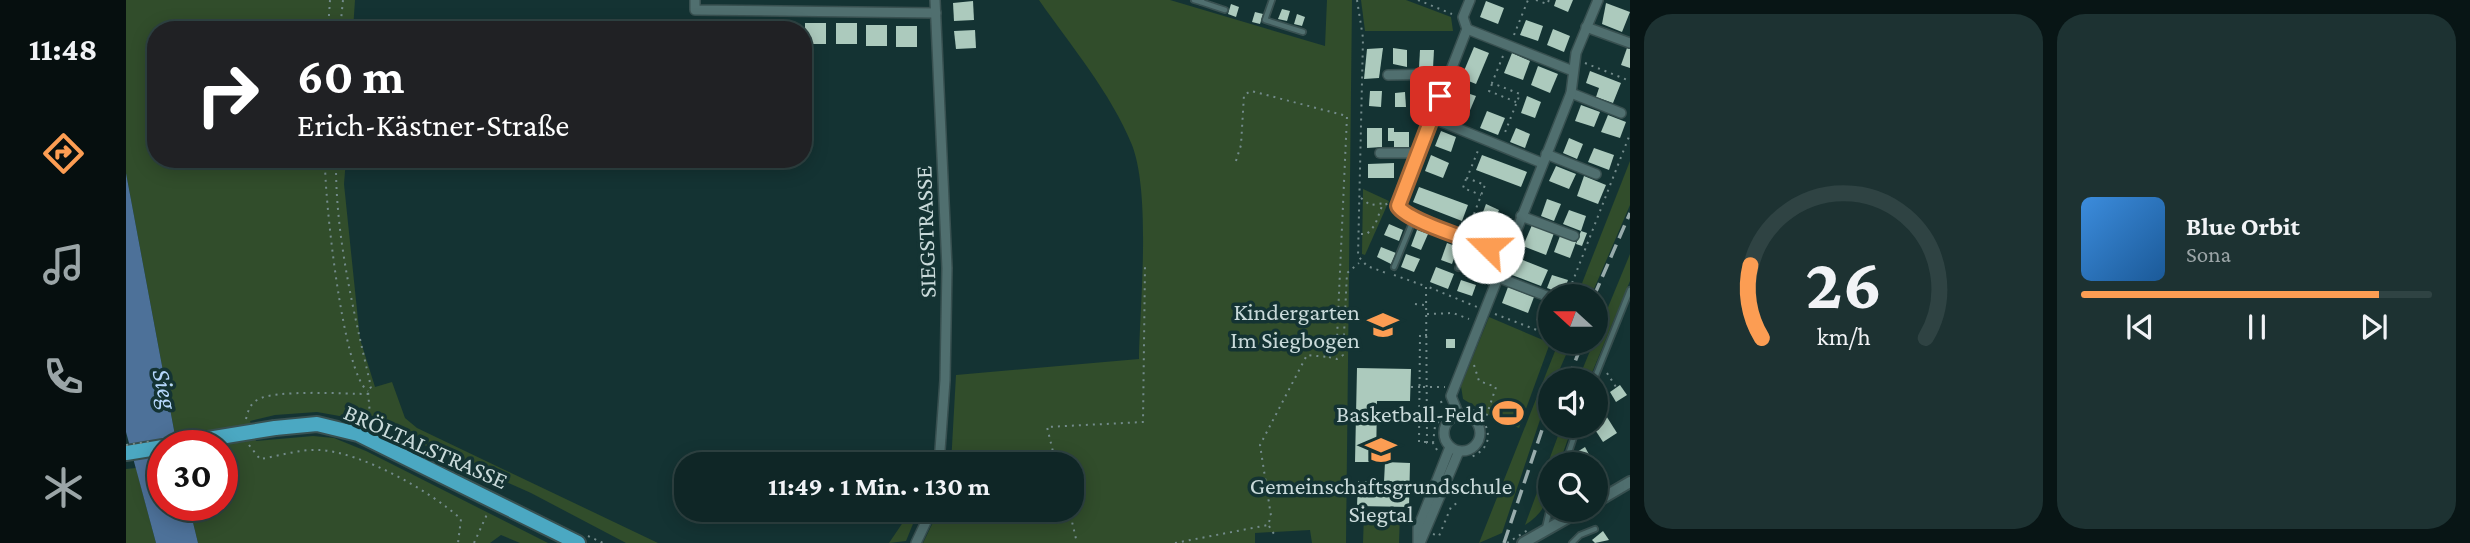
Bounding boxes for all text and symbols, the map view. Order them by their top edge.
text: 11:48 [29,31,97,67]
icon: right [182,49,273,140]
text: 60 m [297,49,404,104]
pin [1410,66,1470,126]
icon: arrive [1421,77,1459,115]
text: Erich-Kästner-Straße [297,107,569,143]
icon: directions [39,129,88,178]
street label: SIEGSTRASSE [909,165,941,299]
position arrow [1451,210,1525,284]
text: Blue Orbit [2186,212,2300,241]
icon: music [39,240,88,289]
text: Sona [2186,241,2231,267]
text: 26 [1805,243,1882,324]
north arrow [1538,284,1608,354]
map controls [1538,284,1608,522]
place label: Kindergarten Im Siegbogen [1230,298,1360,353]
school or university icon: Kindergarten Im Siegbogen [1366,308,1400,342]
icon: previous [2121,308,2159,346]
icon: pause [2238,308,2276,346]
icon: next [2355,308,2393,346]
text: km/h [1817,322,1870,349]
icon: phone [39,352,88,401]
water label: Sieg [146,366,184,413]
button: sound [1538,368,1608,438]
sports icon: Basketball-Feld [1491,396,1525,430]
street label: BRÖLTALSTRASSE [340,398,512,494]
place label: Basketball-Feld [1336,400,1485,427]
speed limit sign: 30 [147,430,238,521]
school or university icon: Gemeinschaftsgrundschule Siegtal [1364,433,1398,467]
button: search [1538,452,1608,522]
icon: climate [39,463,88,512]
text: 11:49 · 1 Min. · 130 m [768,472,990,501]
place label: Gemeinschaftsgrundschule Siegtal [1250,472,1512,527]

